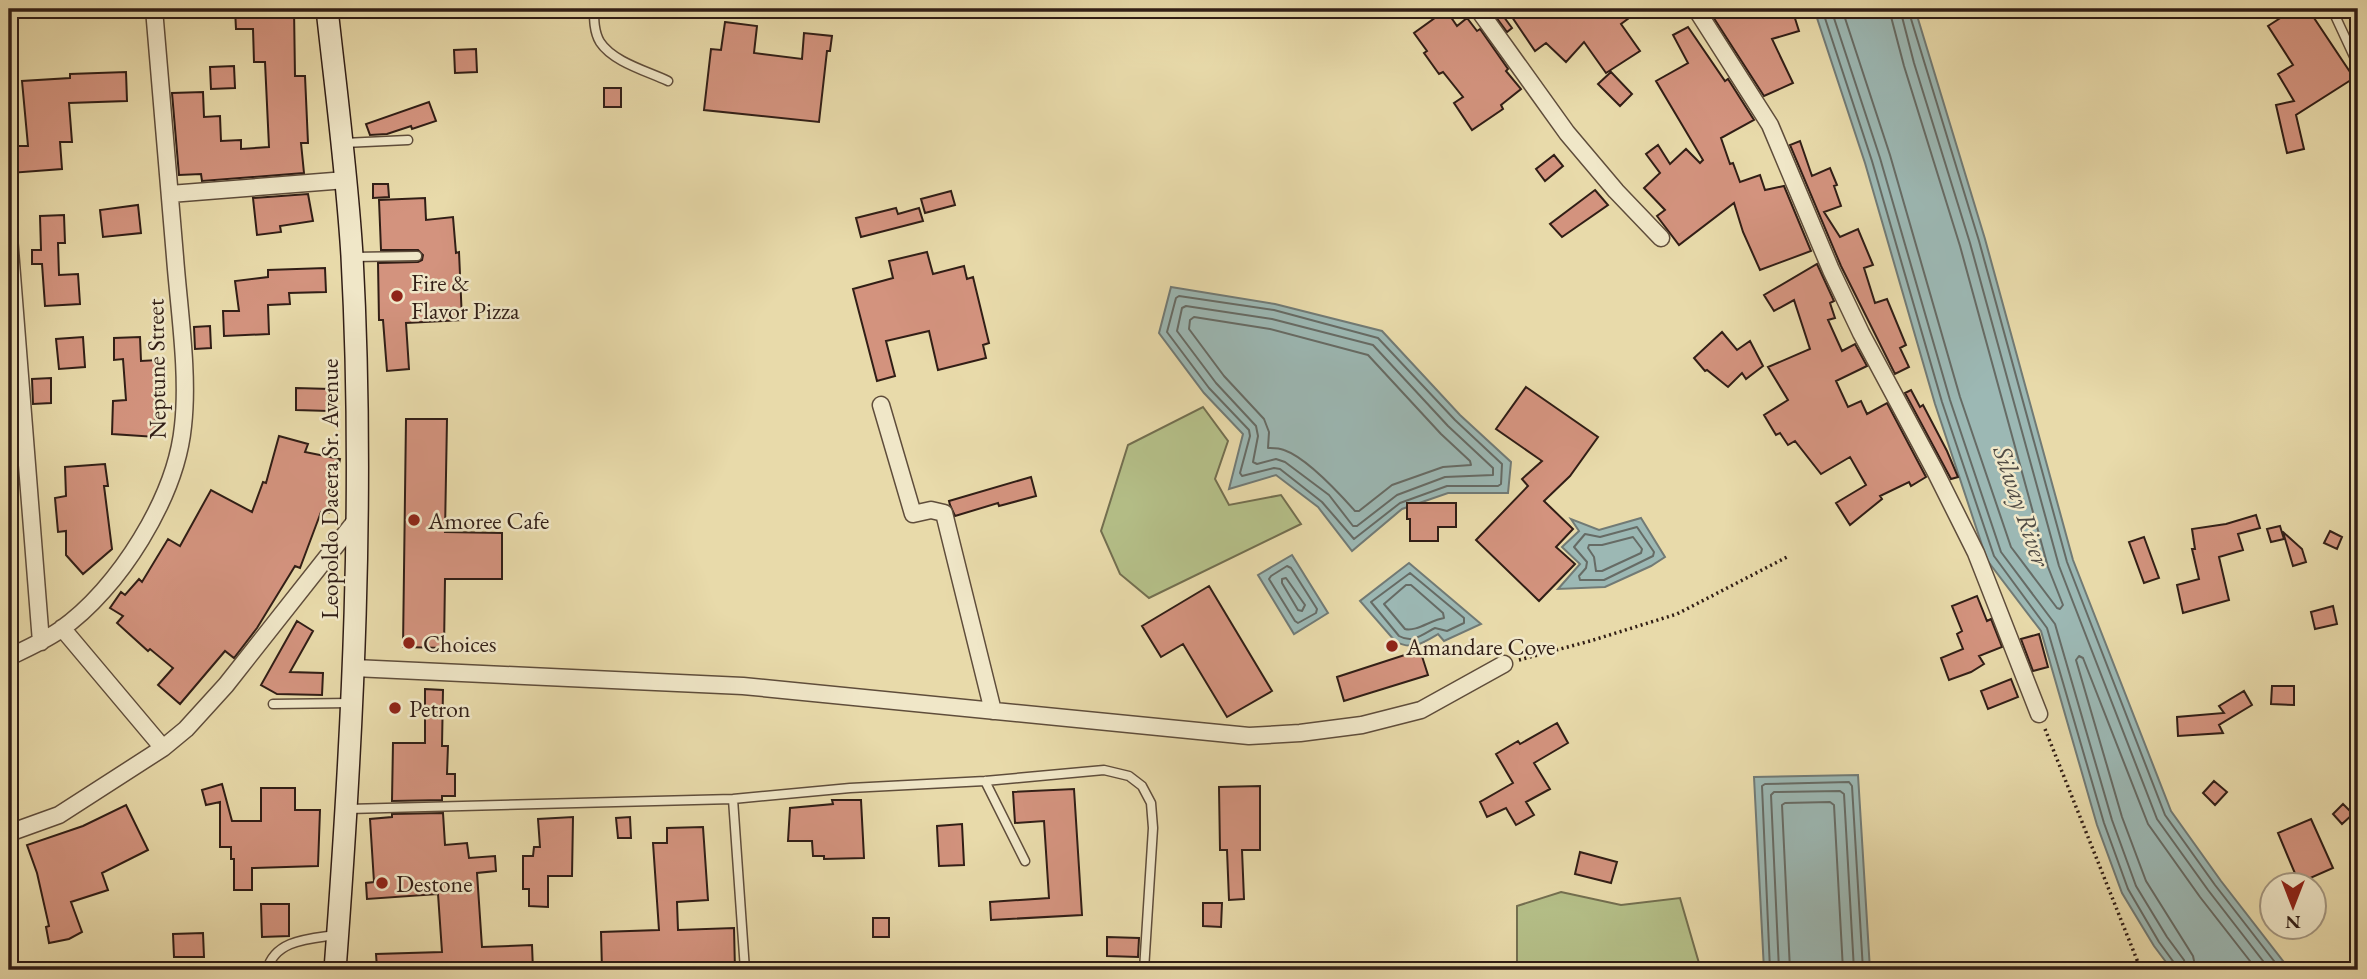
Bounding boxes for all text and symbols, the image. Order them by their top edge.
place label: Fire & Flavor Pizza [411,267,520,326]
marker: Fire & Flavor Pizza [389,288,405,304]
street label: Neptune Street [139,298,173,440]
street label: Leopoldo Dacera Sr. Avenue [314,359,345,619]
water label: Silway River [1985,440,2059,572]
place label: Amoree Cafe [427,505,549,536]
marker: Amoree Cafe [406,512,422,528]
place label: Choices [423,628,497,659]
place label: Amandare Cove [1405,631,1555,662]
marker: Choices [401,635,417,651]
marker: Amandare Cove [1384,638,1400,654]
place label: Petron [409,693,471,724]
marker: Petron [387,700,403,716]
place label: Destone [396,868,473,899]
north arrow [2258,870,2328,940]
marker: Destone [374,875,390,891]
text: N [2285,910,2301,935]

